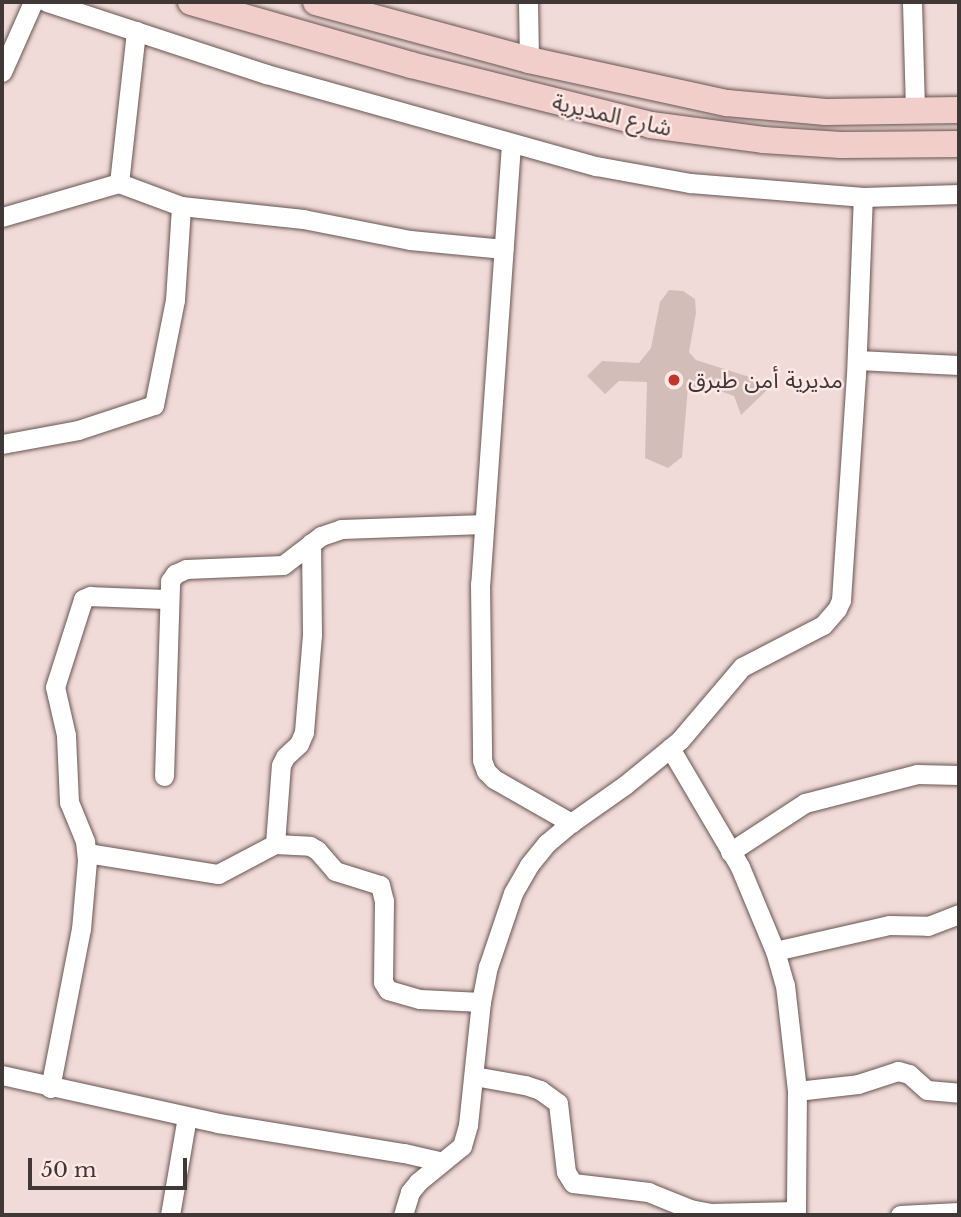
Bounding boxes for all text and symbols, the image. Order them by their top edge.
street label: شارع المديرية [550,88,674,142]
place label: مديرية أمن طبرق [688,366,843,394]
marker: مديرية أمن طبرق [666,372,682,388]
scale bar [32,1144,191,1188]
text: 50 m [41,1157,96,1183]

